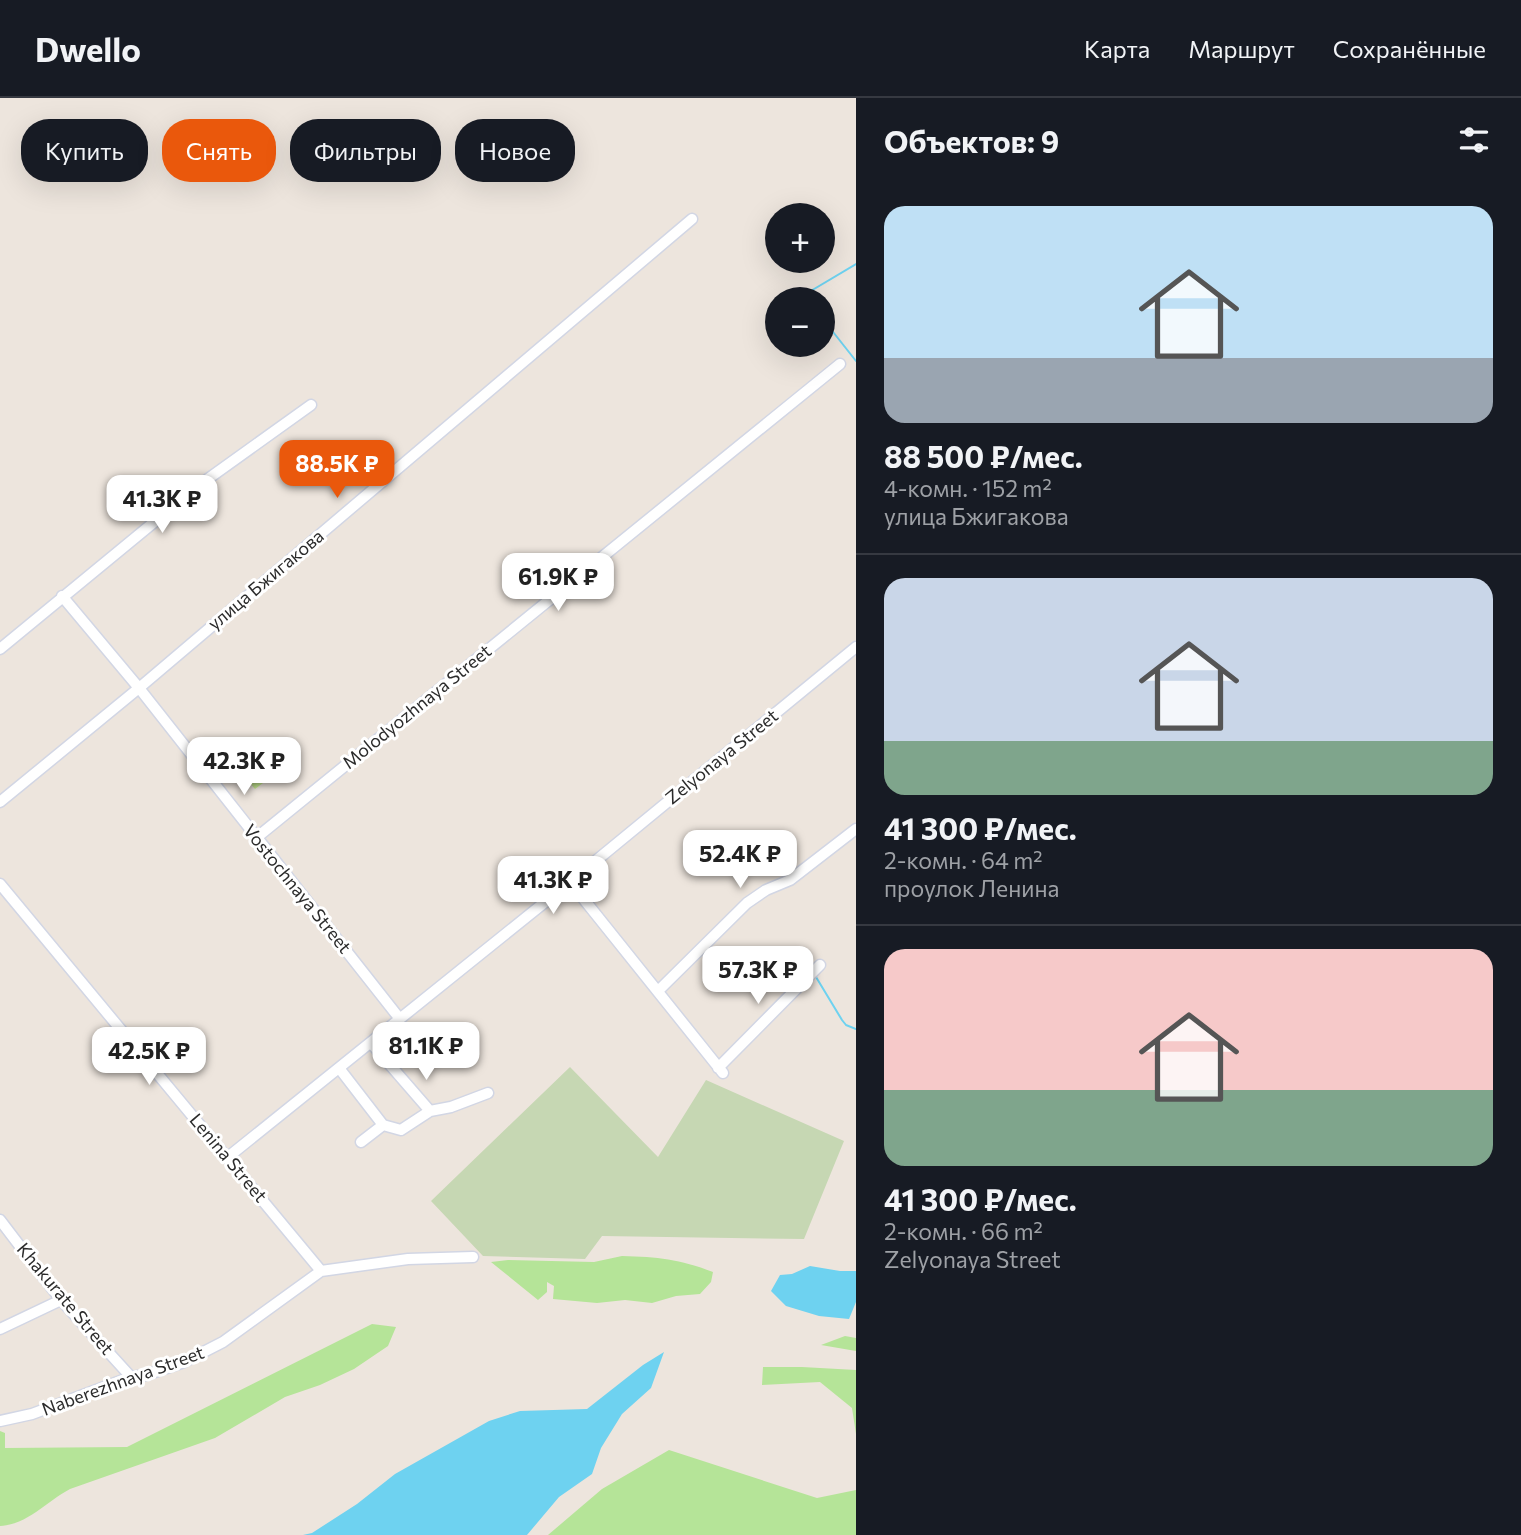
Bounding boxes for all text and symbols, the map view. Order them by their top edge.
text: Dwello [35,28,141,69]
text: Карта [1084,34,1150,63]
text: Маршрут [1188,34,1295,63]
text: Сохранённые [1333,34,1486,63]
chip: Купить [21,119,148,182]
chip: Снять [162,119,276,182]
chip: Фильтры [290,119,441,182]
chip: Новое [455,119,575,182]
icon: filters [1455,121,1493,159]
text: Объектов: 9 [884,122,1059,159]
map controls [765,203,835,357]
button: + [765,203,835,273]
icon: home [1126,251,1252,377]
button: − [765,287,835,357]
text: 88 500 ₽/мес. [884,437,1083,474]
pin: 88.5K ₽ [272,440,402,500]
text: 88.5K ₽ [295,449,379,477]
text: 4-комн. · 152 m² [884,474,1052,502]
pin: 41.3K ₽ [97,476,227,535]
text: 41.3K ₽ [123,484,201,512]
text: улица Бжигакова [884,502,1069,530]
street label: улица Бжигакова [203,524,328,634]
pin: 61.9K ₽ [493,554,623,613]
text: 61.9K ₽ [518,562,598,590]
icon: home [1126,623,1252,749]
street label: Molodyozhnaya Street [338,639,495,773]
street label: Zelyonaya Street [661,704,782,808]
pin: 42.3K ₽ [179,738,309,797]
text: 42.3K ₽ [203,746,285,774]
text: 41 300 ₽/мес. [884,809,1077,846]
street label: Vostochnaya Street [239,819,356,957]
pin: 52.4K ₽ [675,830,805,890]
text: 52.4K ₽ [699,839,781,867]
text: 2-комн. · 64 m² [884,846,1043,874]
pin: 41.3K ₽ [488,856,618,916]
text: 41.3K ₽ [514,865,592,893]
text: проулок Ленина [884,874,1059,902]
pin: 57.3K ₽ [693,946,823,1006]
text: 57.3K ₽ [718,955,798,983]
icon: home [1126,994,1252,1120]
pin: 81.1K ₽ [361,1023,491,1082]
pin: 42.5K ₽ [84,1028,214,1087]
text: 81.1K ₽ [388,1031,464,1059]
text: 42.5K ₽ [108,1036,190,1064]
street label: Lenina Street [185,1109,272,1206]
text: 41 300 ₽/мес. [884,1180,1077,1217]
text: 2-комн. · 66 m² [884,1217,1043,1245]
street label: Khakurate Street [13,1238,119,1359]
text: Zelyonaya Street [884,1245,1061,1273]
street label: Naberezhnaya Street [38,1340,207,1420]

